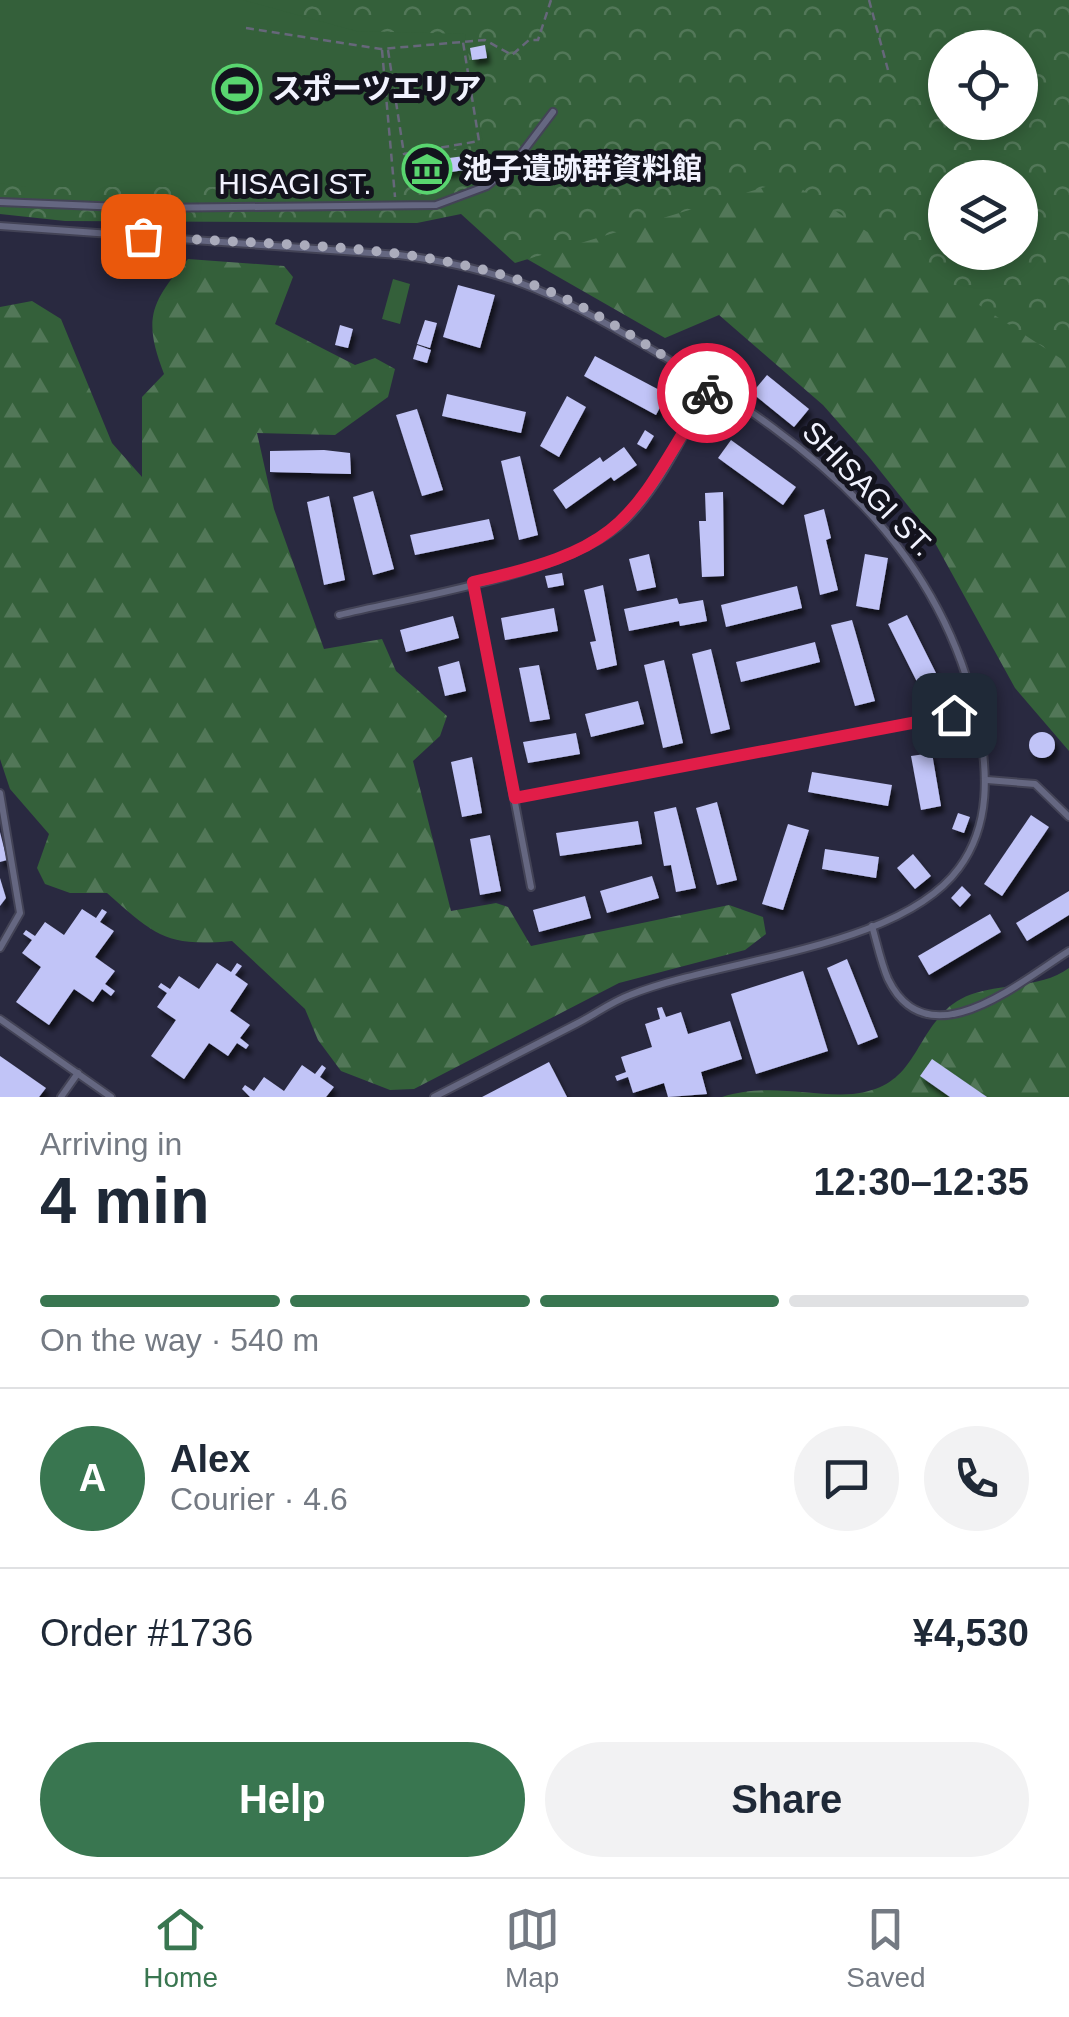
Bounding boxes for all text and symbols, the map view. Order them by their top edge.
map controls [928,30,1038,270]
button: locate [928,30,1038,140]
sports icon: スポーツエリア [211,63,263,115]
place label: スポーツエリア [272,72,481,105]
museum icon: 池子遺跡群資料館 [401,143,453,195]
place label: 池子遺跡群資料館 [462,152,702,185]
button: layers [928,160,1038,270]
street label: HISAGI ST. [218,167,372,200]
pin [101,194,186,279]
icon: bag [116,209,171,264]
courier [657,343,757,443]
icon: bike [680,366,735,421]
street label: SHISAGI ST. [796,415,940,562]
pin [912,673,997,758]
icon: home [927,688,982,743]
text: Arriving in [40,1126,182,1162]
text: 12:30–12:35 [813,1161,1029,1203]
text: 4 min [40,1164,210,1237]
text: On the way · 540 m [40,1322,319,1358]
button: chat [794,1426,899,1531]
button: phone [924,1426,1029,1531]
text: Alex [170,1438,250,1480]
text: A [79,1457,106,1499]
text: Courier · 4.6 [170,1481,348,1517]
text: Order #1736 [40,1612,253,1654]
text: ¥4,530 [913,1612,1029,1654]
button: Help [40,1742,525,1857]
button: Share [545,1742,1029,1857]
tab: Home [143,1902,218,1994]
tab: Map [505,1902,560,1994]
tab: Saved [846,1902,926,1994]

